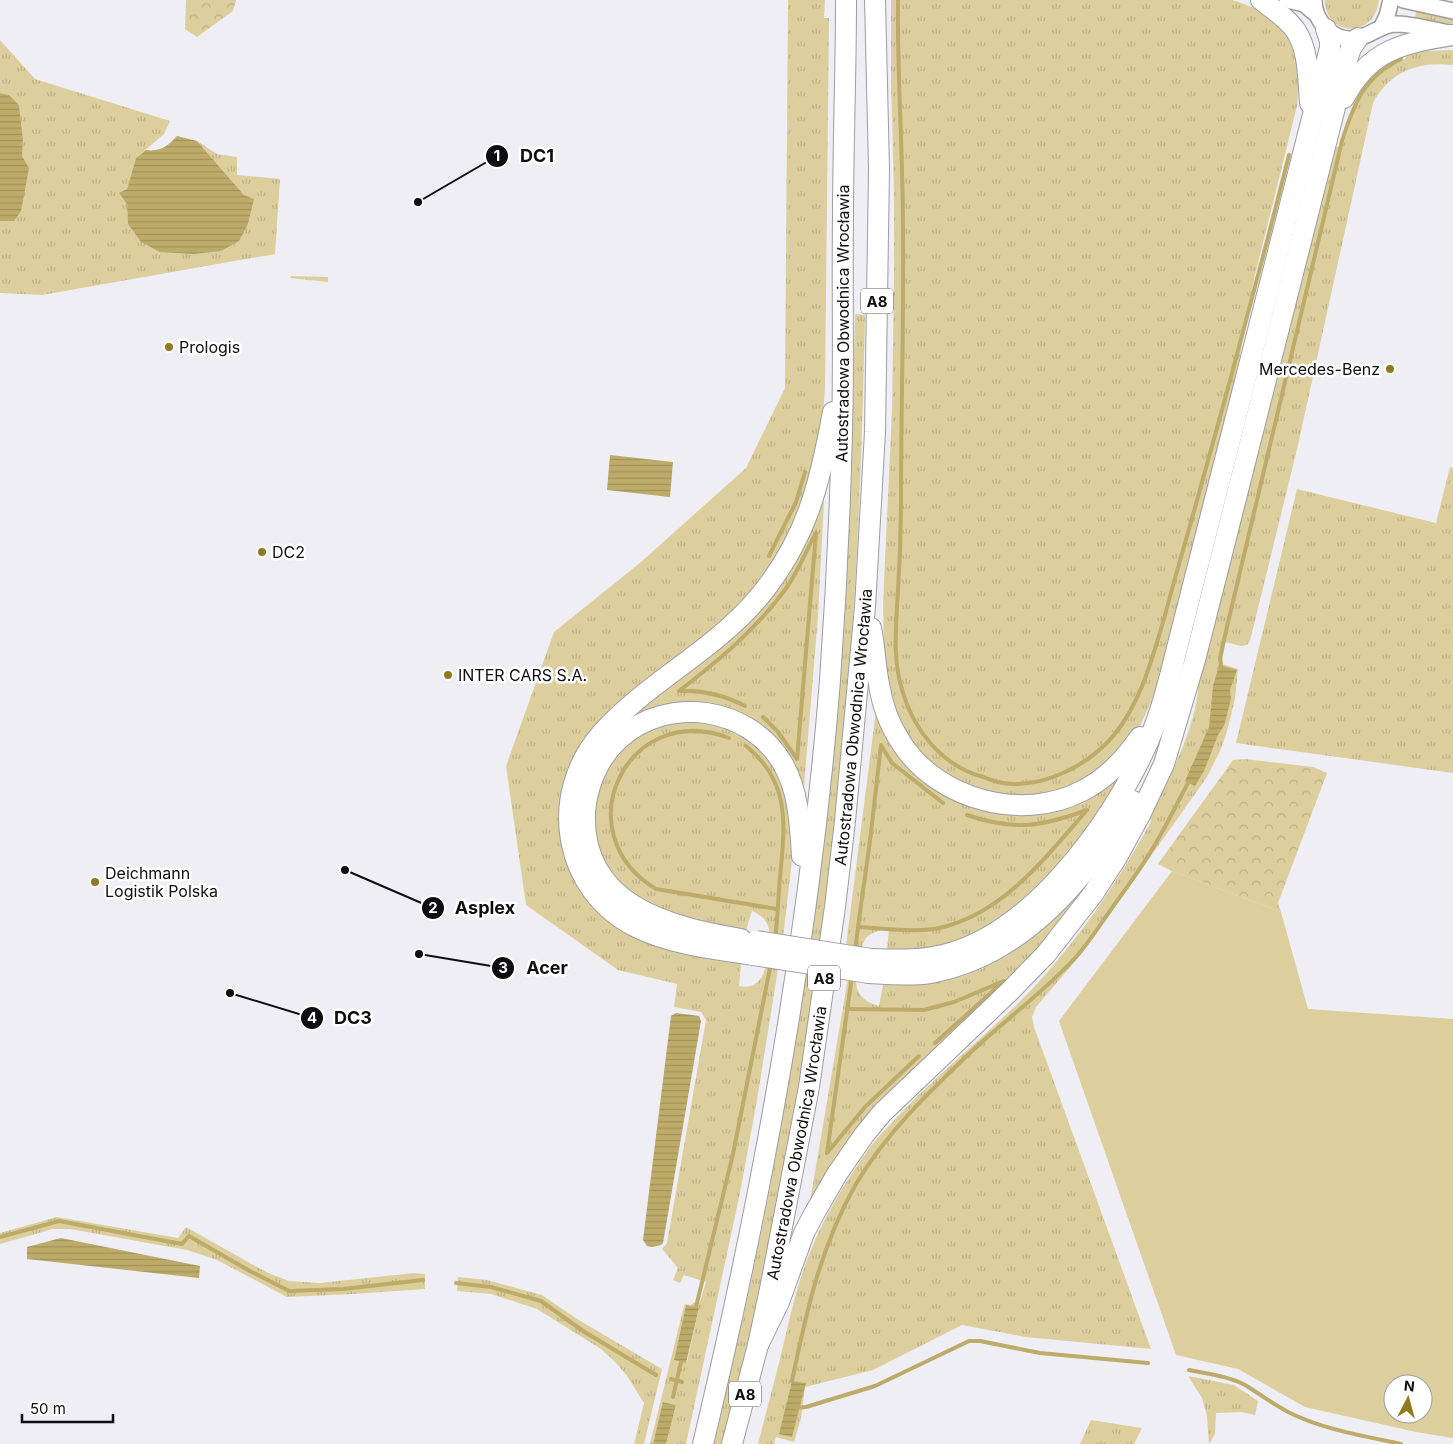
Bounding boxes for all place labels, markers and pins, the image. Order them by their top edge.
callout: DC1 [485,139,564,172]
place label: Prologis [179,337,240,357]
marker: Prologis [163,341,175,353]
place label: Mercedes-Benz [1259,359,1380,379]
marker: Mercedes-Benz [1384,363,1396,375]
place label: DC2 [272,542,305,562]
marker: DC2 [256,546,268,558]
place label: INTER CARS S.A. [458,665,587,685]
marker: INTER CARS S.A. [442,669,454,681]
place label: Deichmann Logistik Polska [105,863,218,901]
marker: Deichmann Logistik Polska [89,876,101,888]
callout: Asplex [420,892,525,925]
callout: Acer [491,952,577,985]
callout: DC3 [299,1001,382,1034]

